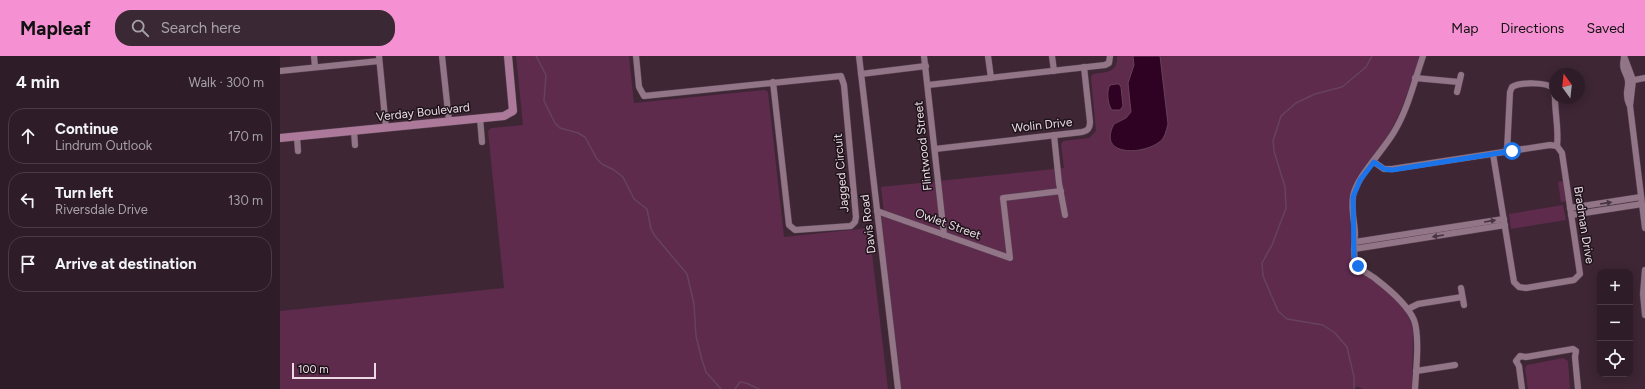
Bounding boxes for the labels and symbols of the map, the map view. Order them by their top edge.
north arrow [1549,68,1585,104]
street label: Verday Boulevard [375,100,471,124]
street label: Flintwood Street [911,100,935,191]
street label: Wolin Drive [1011,115,1073,135]
street label: Jagged Circuit [831,133,851,213]
route start [1503,142,1521,160]
street label: Bradman Drive [1571,185,1597,265]
street label: Davis Road [857,194,879,254]
one-way arrow [1600,199,1612,205]
street label: Owlet Street [913,206,983,243]
one-way arrow [1484,218,1496,224]
one-way arrow [1432,233,1444,239]
route end [1349,257,1367,275]
scale bar [292,361,376,380]

